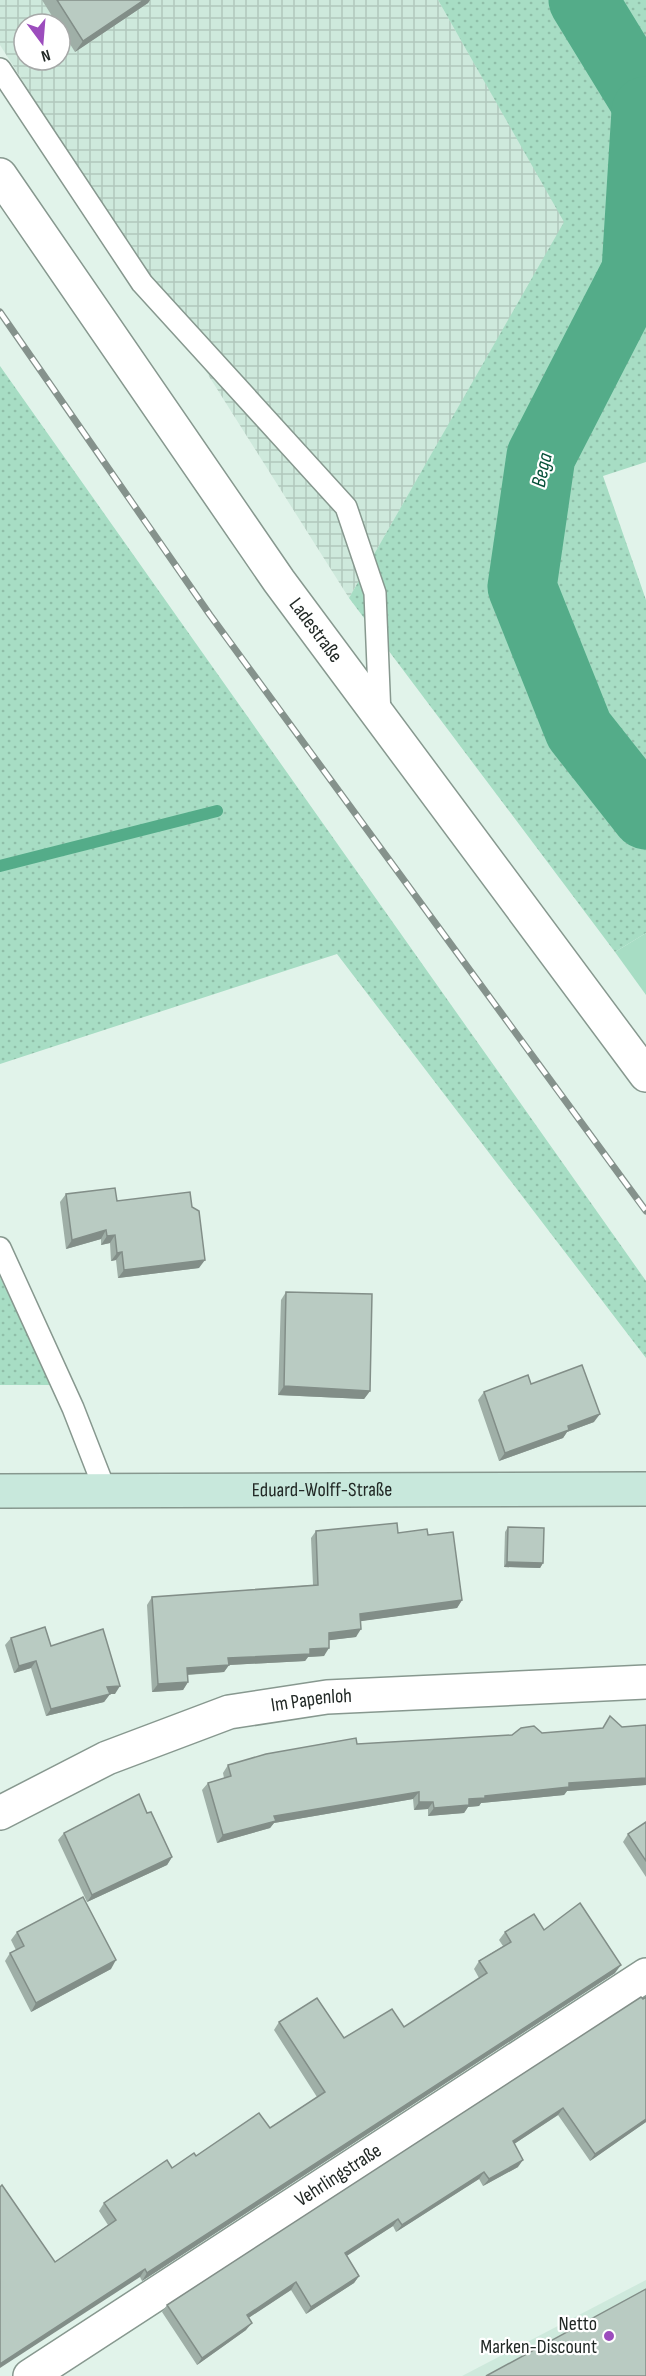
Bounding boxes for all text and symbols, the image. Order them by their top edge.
north arrow [12,12,72,72]
text: N [39,45,52,65]
water label: Bega [526,450,558,490]
street label: Ladestraße [284,593,347,667]
street label: Eduard-Wolff-Straße [252,1478,392,1502]
street label: Im Papenloh [269,1684,352,1717]
street label: Vehrlingstraße [291,2138,386,2212]
place label: Netto Marken-Discount [480,2312,597,2359]
marker: Netto Marken-Discount [602,2329,616,2343]

